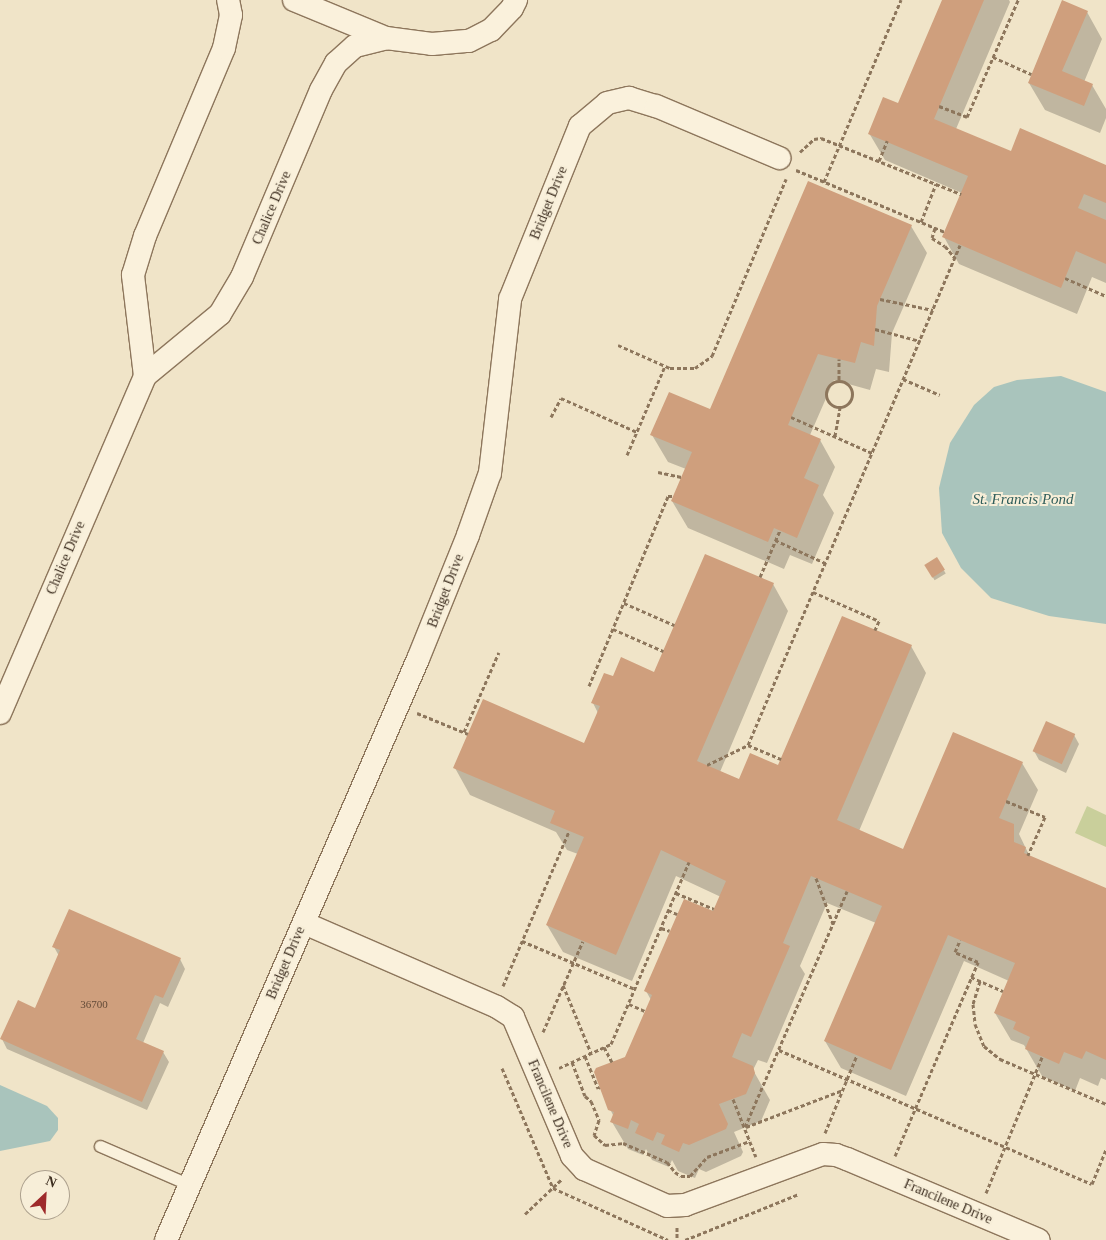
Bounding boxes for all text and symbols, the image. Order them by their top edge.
street label: Bridget Drive [527,164,571,242]
street label: Chalice Drive [249,169,295,247]
water label: St. Francis Pond [972,491,1074,509]
street label: Chalice Drive [43,519,89,597]
street label: Bridget Drive [424,552,468,630]
street label: Bridget Drive [263,924,309,1002]
house number: 36700 [80,997,108,1011]
street label: Francilene Drive [524,1057,576,1151]
north arrow [20,1170,70,1220]
text: N [43,1173,59,1191]
street label: Francilene Drive [901,1176,995,1228]

